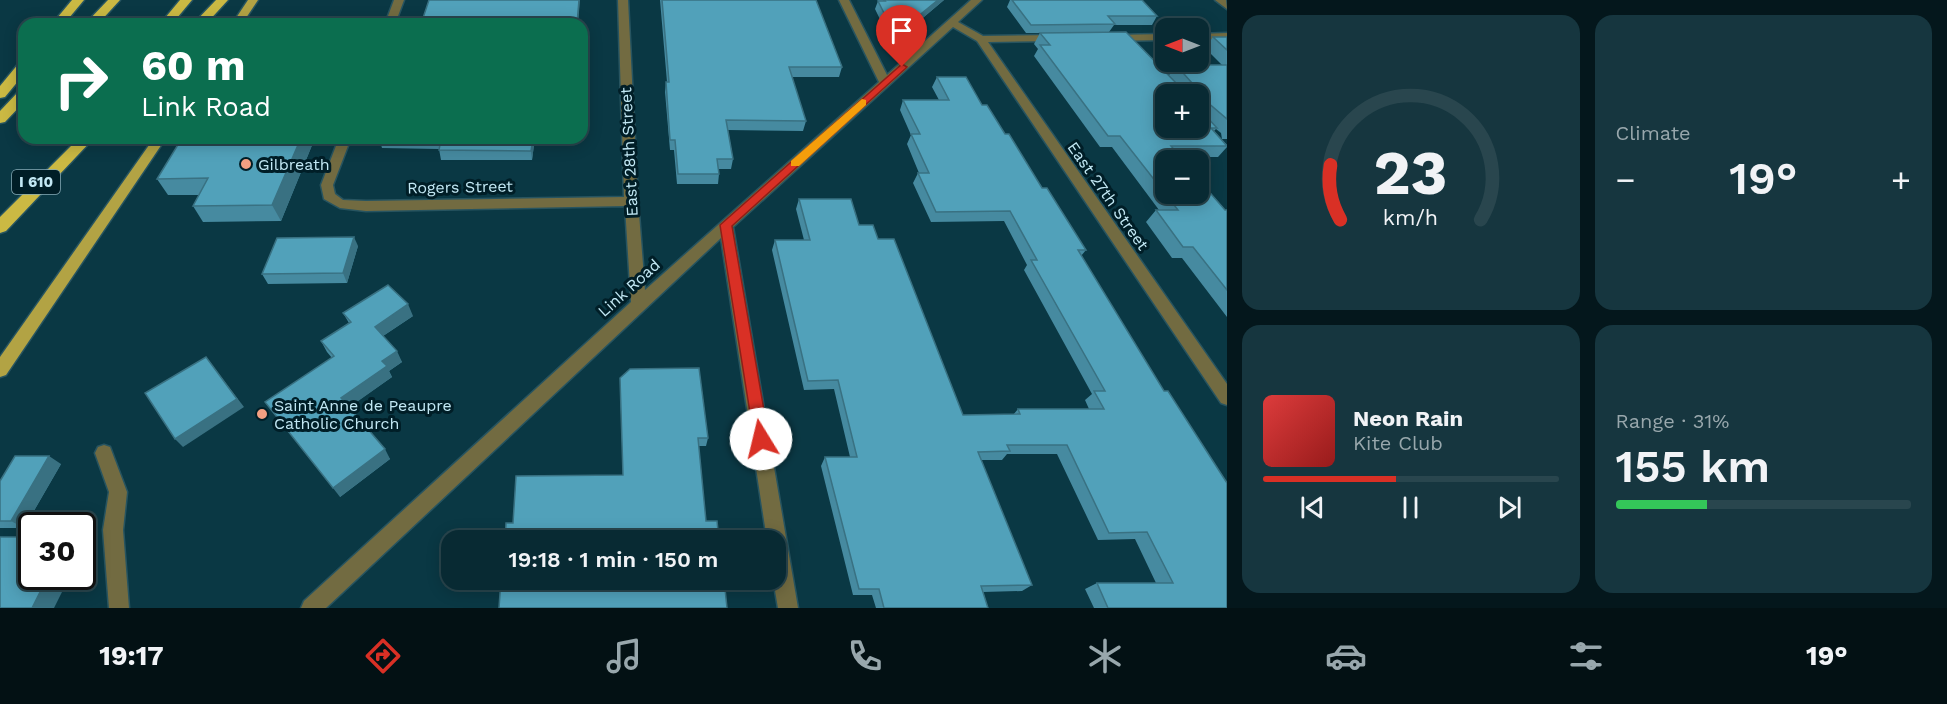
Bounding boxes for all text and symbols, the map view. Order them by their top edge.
pin [876,5,927,67]
icon: arrive [885,14,918,47]
north arrow [1155,18,1209,72]
map controls [1155,18,1209,204]
text: 60 m [141,41,245,90]
icon: right [42,42,120,120]
button: + [1155,84,1209,138]
street label: East 28th Street [616,87,642,217]
text: Link Road [141,91,271,123]
text: Climate [1616,121,1691,145]
text: 23 [1374,136,1448,209]
street label: East 27th Street [1063,138,1153,254]
button: − [1155,150,1209,204]
text: 19° [1729,152,1797,205]
place label: Gilbreath [258,155,330,174]
marker: Gilbreath [239,157,253,171]
text: − [1616,160,1635,199]
text: + [1891,160,1911,199]
road number: I 610 [12,170,60,194]
street label: Rogers Street [407,177,513,197]
text: km/h [1383,205,1438,230]
street label: Link Road [594,255,664,321]
place label: Saint Anne de Peaupre Catholic Church [274,396,452,433]
text: Neon Rain [1353,406,1463,431]
marker: Saint Anne de Peaupre Catholic Church [255,407,269,421]
position arrow [729,407,793,471]
text: Range · 31% [1616,409,1729,433]
text: Kite Club [1353,431,1443,455]
text: 155 km [1616,440,1770,493]
icon: previous [1296,491,1329,524]
icon: pause [1394,491,1427,524]
icon: next [1493,491,1526,524]
speed limit sign: 30 [18,512,96,590]
text: 19:18 · 1 min · 150 m [509,547,718,572]
icon: directions [362,635,404,677]
icon: music [603,635,645,677]
icon: phone [844,635,886,677]
icon: climate [1084,635,1126,677]
icon: car [1325,635,1367,677]
icon: filters [1565,635,1607,677]
text: 19:17 [99,640,164,672]
text: 19° [1806,640,1848,672]

